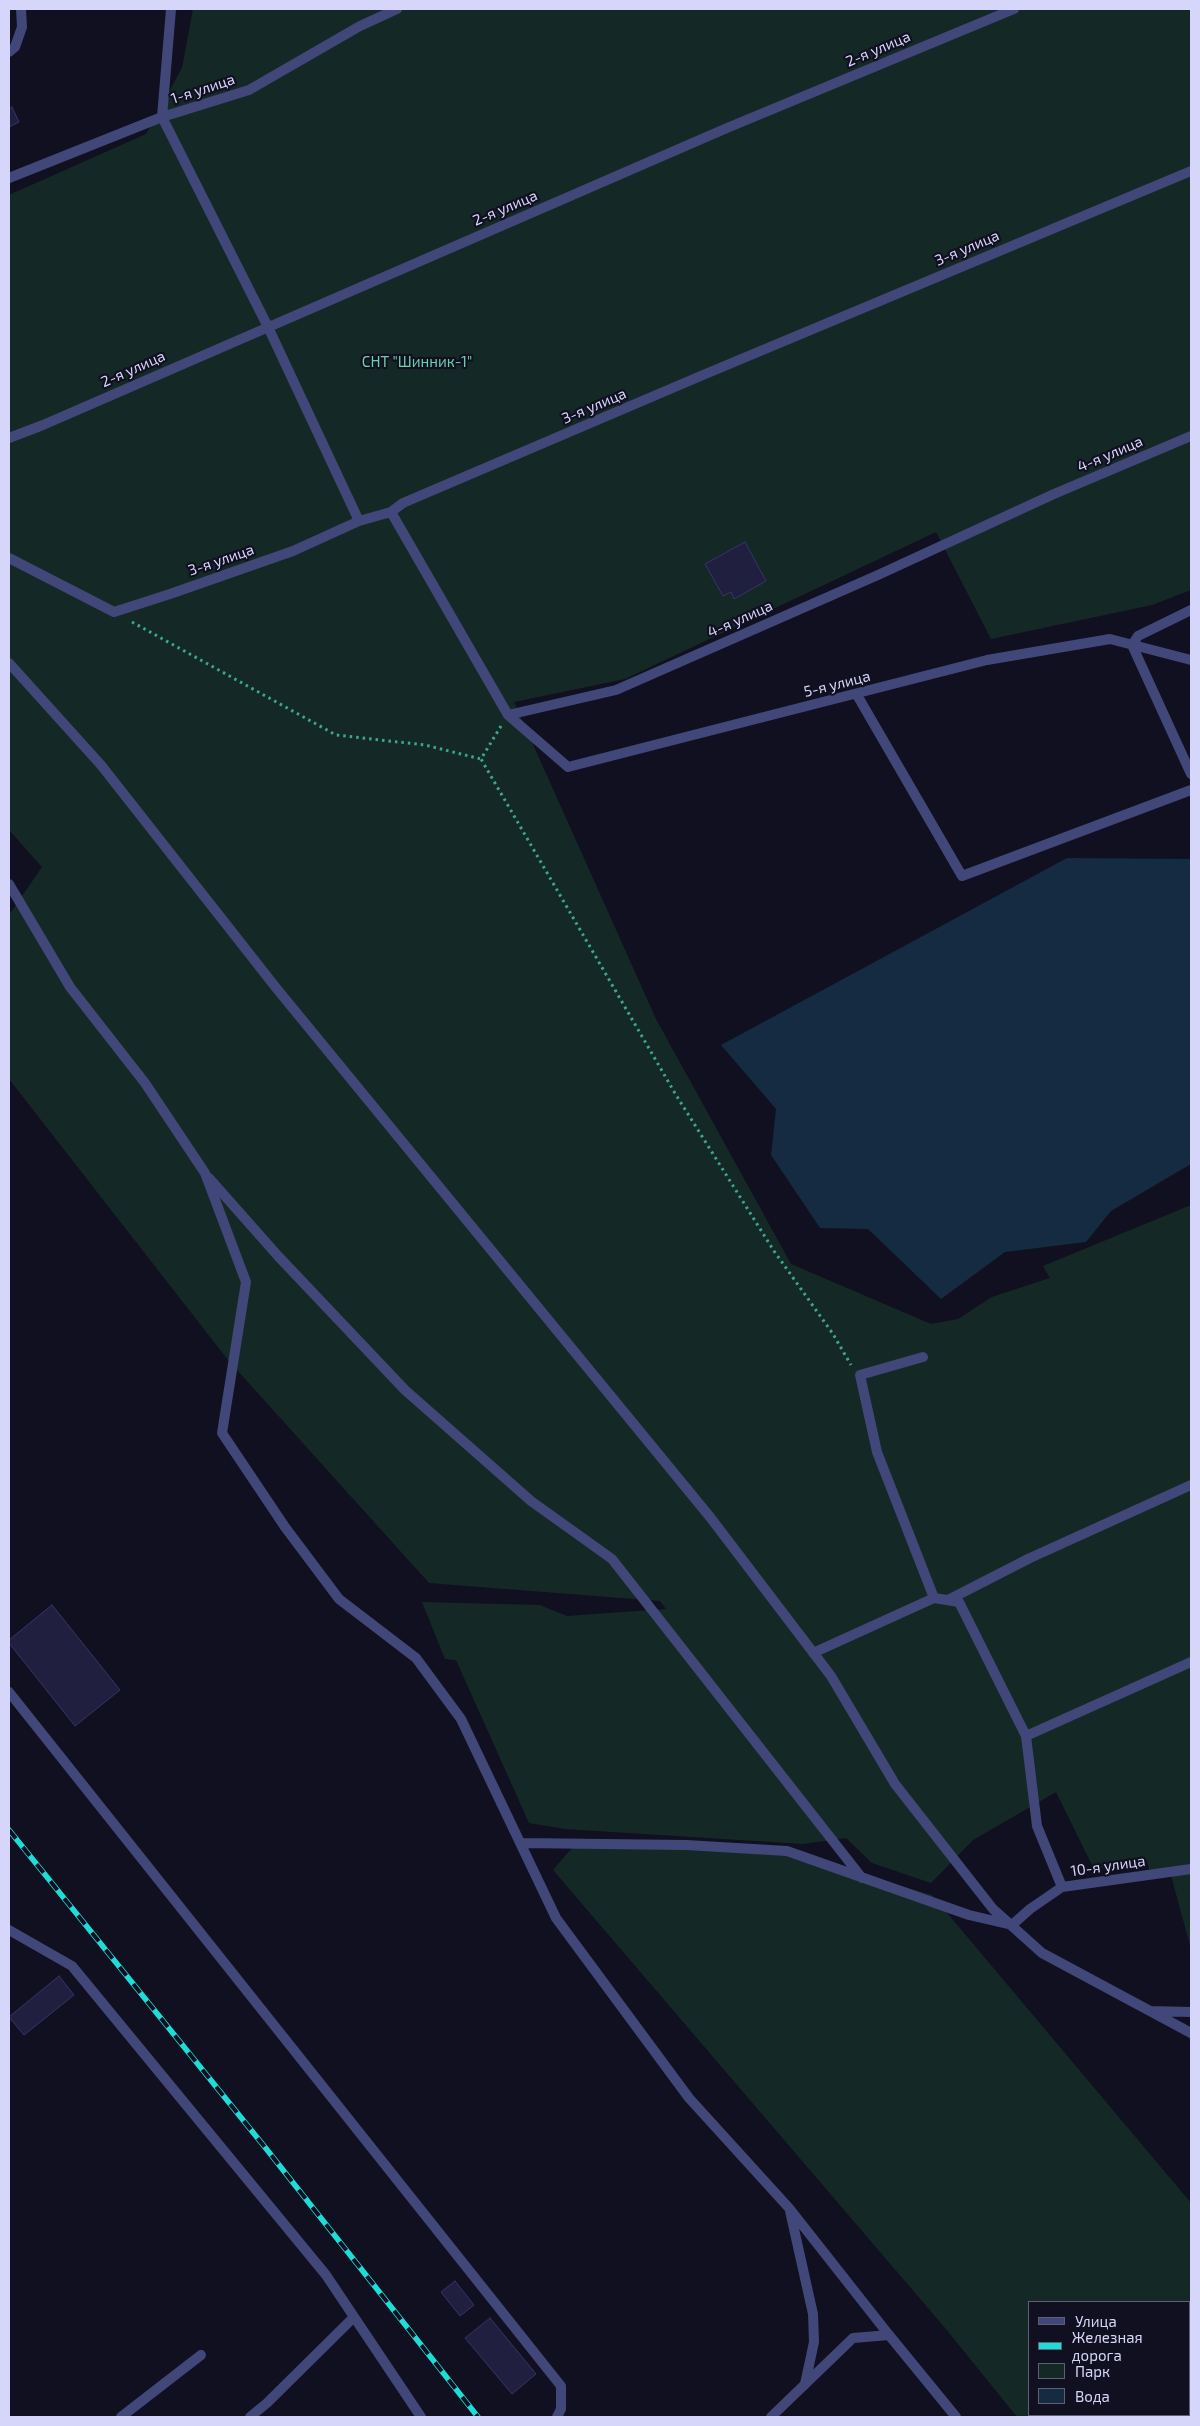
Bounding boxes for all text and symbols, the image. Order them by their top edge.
street label: 2-я улица [843,27,913,71]
street label: 1-я улица [169,70,237,108]
street label: 2-я улица [470,186,540,230]
street label: 3-я улица [932,226,1002,270]
street label: 2-я улица [98,347,168,391]
park label: СНТ "Шинник-1" [362,353,472,371]
street label: 3-я улица [559,384,629,428]
street label: 4-я улица [1075,432,1145,476]
street label: 3-я улица [186,540,256,580]
street label: 4-я улица [705,597,775,641]
street label: 5-я улица [802,667,872,701]
street label: 10-я улица [1070,1852,1146,1880]
legend [1028,2301,1190,2416]
text: Улица [1075,2312,1117,2330]
text: Железная дорога [1072,2328,1143,2364]
text: Парк [1075,2362,1110,2380]
text: Вода [1075,2387,1110,2405]

